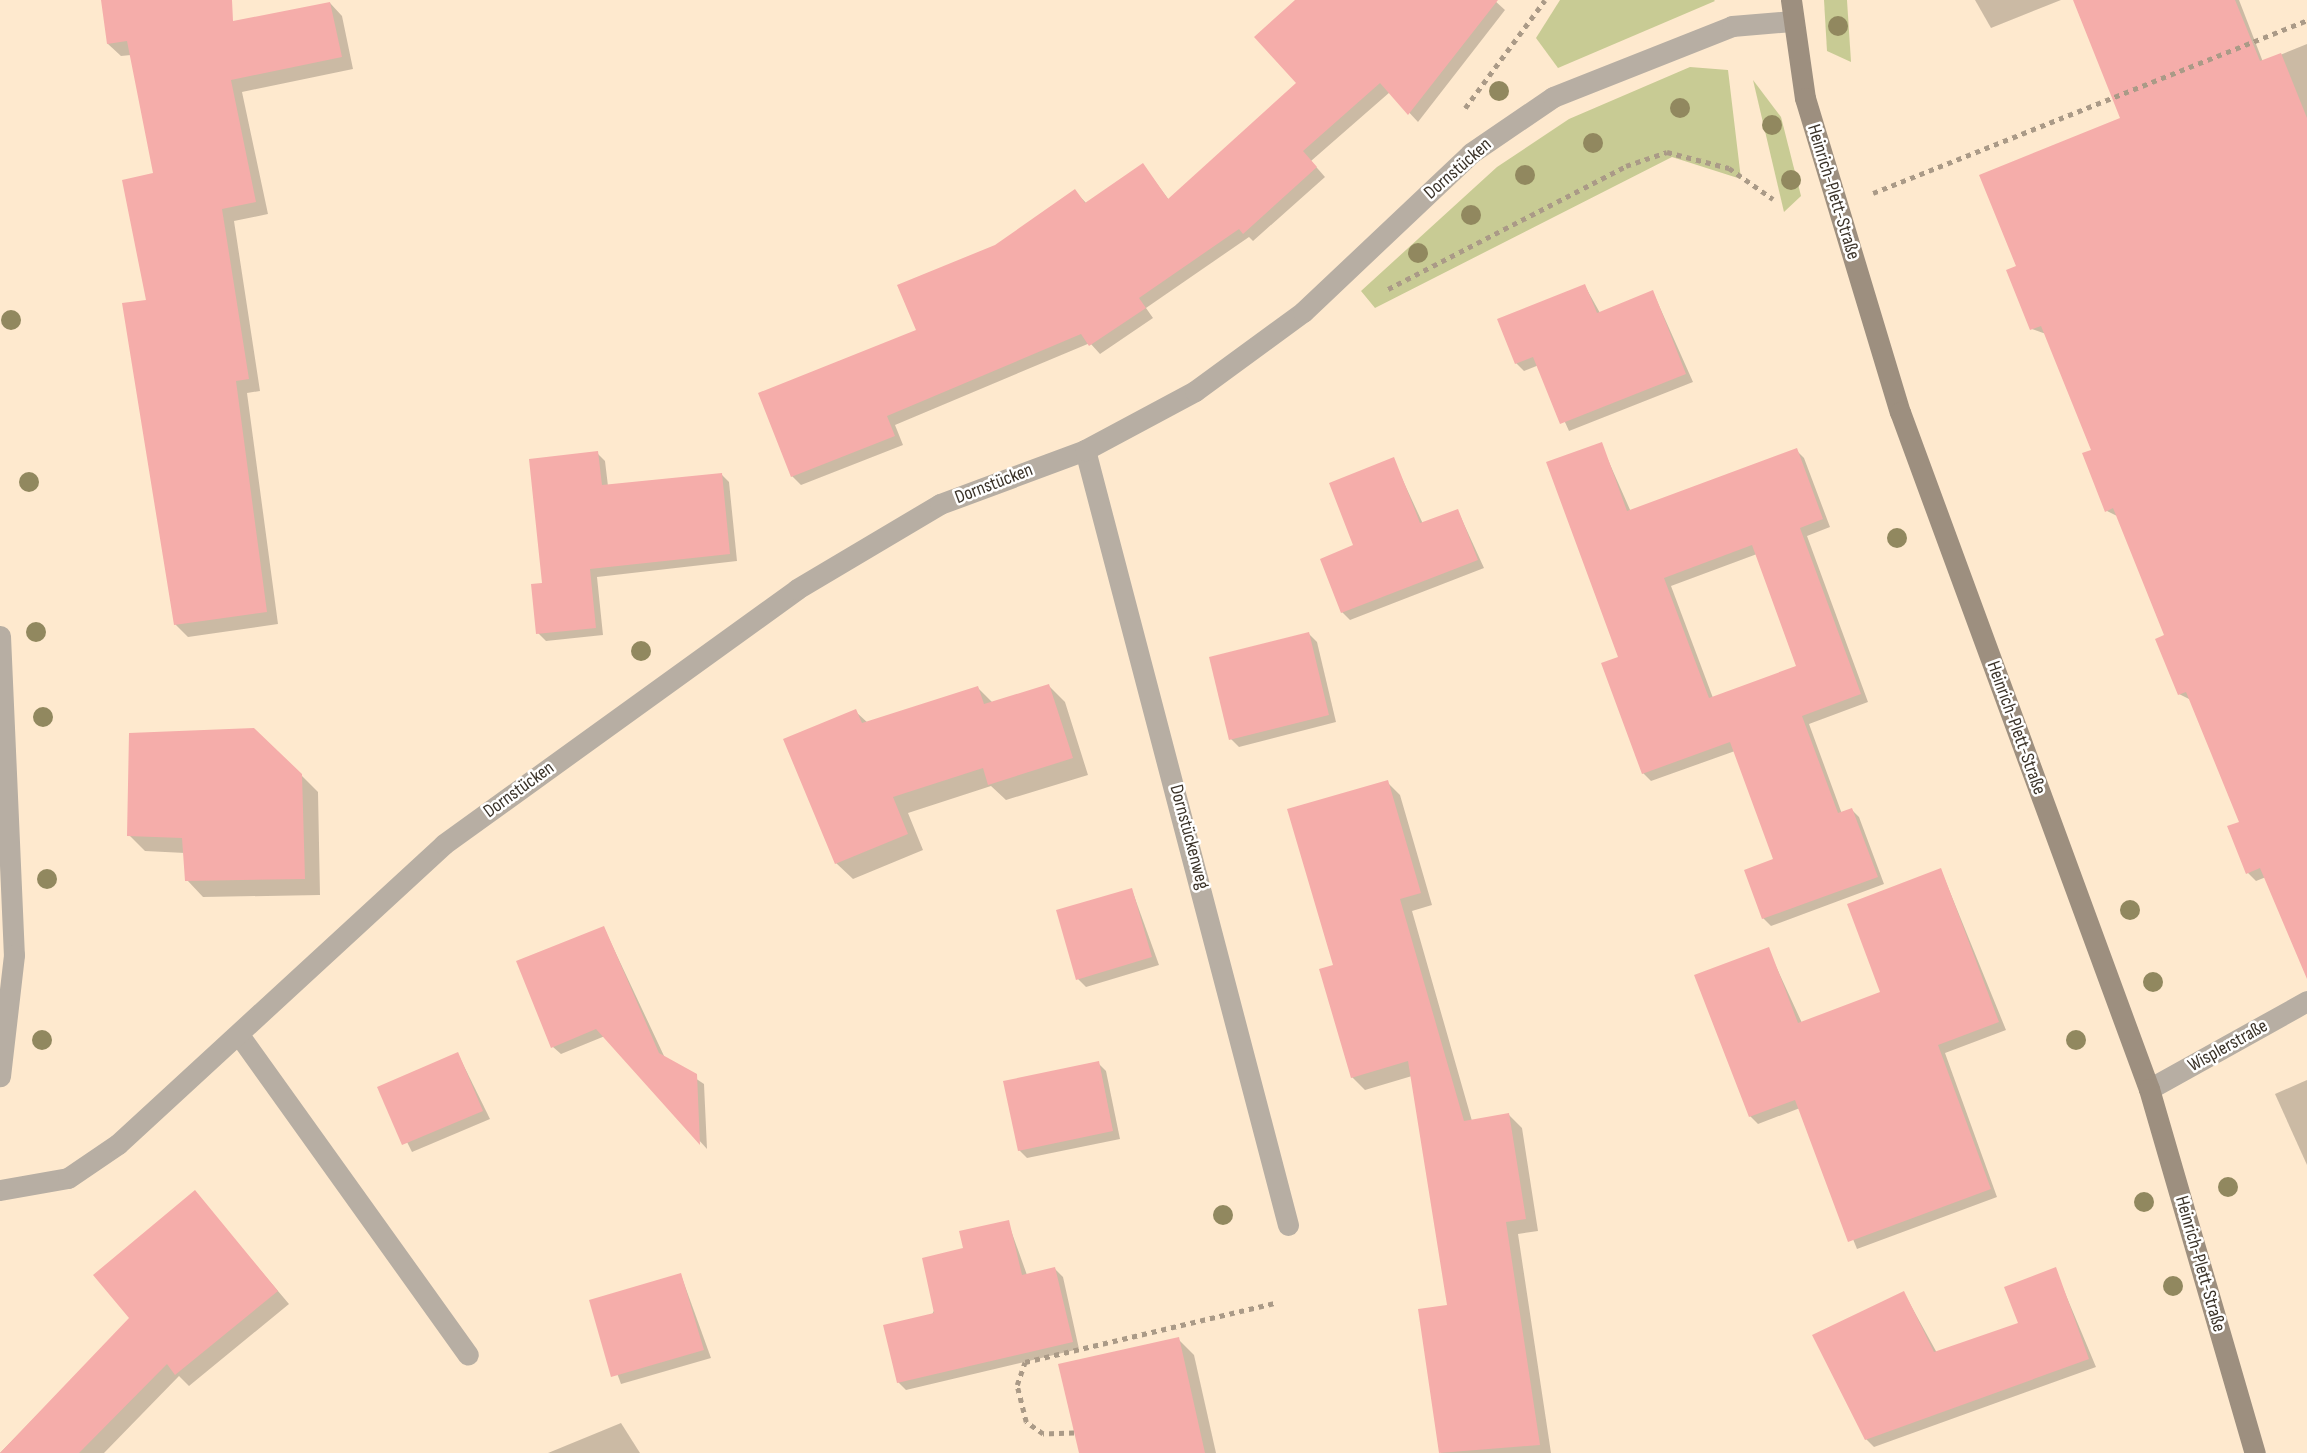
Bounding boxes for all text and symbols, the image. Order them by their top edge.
street label: Heinrich-Plett-Straße [1802,122,1864,262]
street label: Dornstücken [1420,134,1496,204]
street label: Dornstücken [952,459,1036,509]
street label: Heinrich-Plett-Straße [1981,658,2051,798]
street label: Dornstücken [479,757,559,823]
street label: Dornstückenweg [1164,782,1214,892]
street label: Wisplerstraße [2184,1015,2272,1077]
street label: Heinrich-Plett-Straße [2170,1193,2230,1335]

